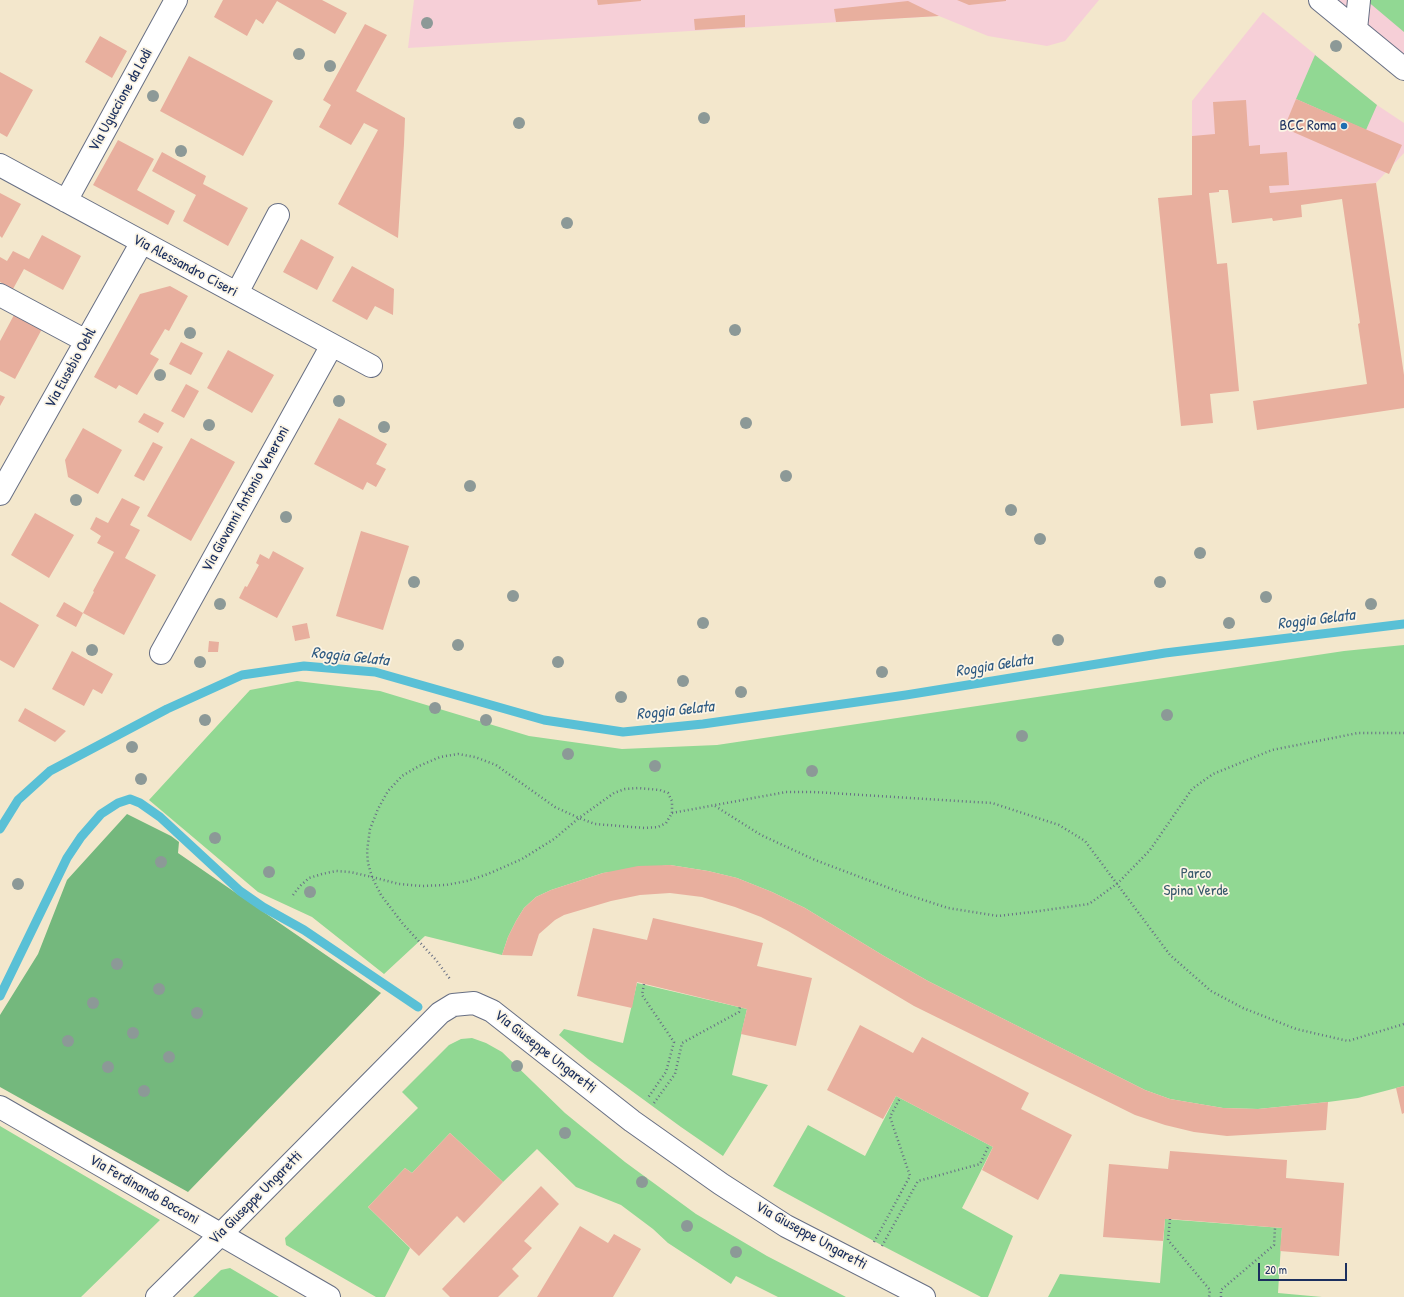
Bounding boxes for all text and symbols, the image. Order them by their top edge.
street label: Via Uguccione da Lodi [85,45,157,155]
place label: BCC Roma [1280,117,1336,135]
marker: BCC Roma [1339,121,1349,131]
street label: Via Alessandro Ciseri [129,231,241,301]
street label: Via Eusebio Oehl [42,325,100,411]
street label: Via Giovanni Antonio Veneroni [198,423,294,575]
water label: Roggia Gelata [1276,606,1356,634]
water label: Roggia Gelata [310,643,390,671]
water label: Roggia Gelata [954,650,1034,682]
water label: Roggia Gelata [635,697,715,725]
park label: Parco Spina Verde [1164,865,1228,900]
street label: Via Giuseppe Ungaretti [490,1007,600,1097]
street label: Via Giuseppe Ungaretti [206,1148,306,1248]
street label: Via Ferdinando Bocconi [86,1151,202,1229]
street label: Via Giuseppe Ungaretti [752,1198,870,1274]
scale bar [1260,1255,1349,1281]
text: 20 m [1265,1261,1287,1278]

